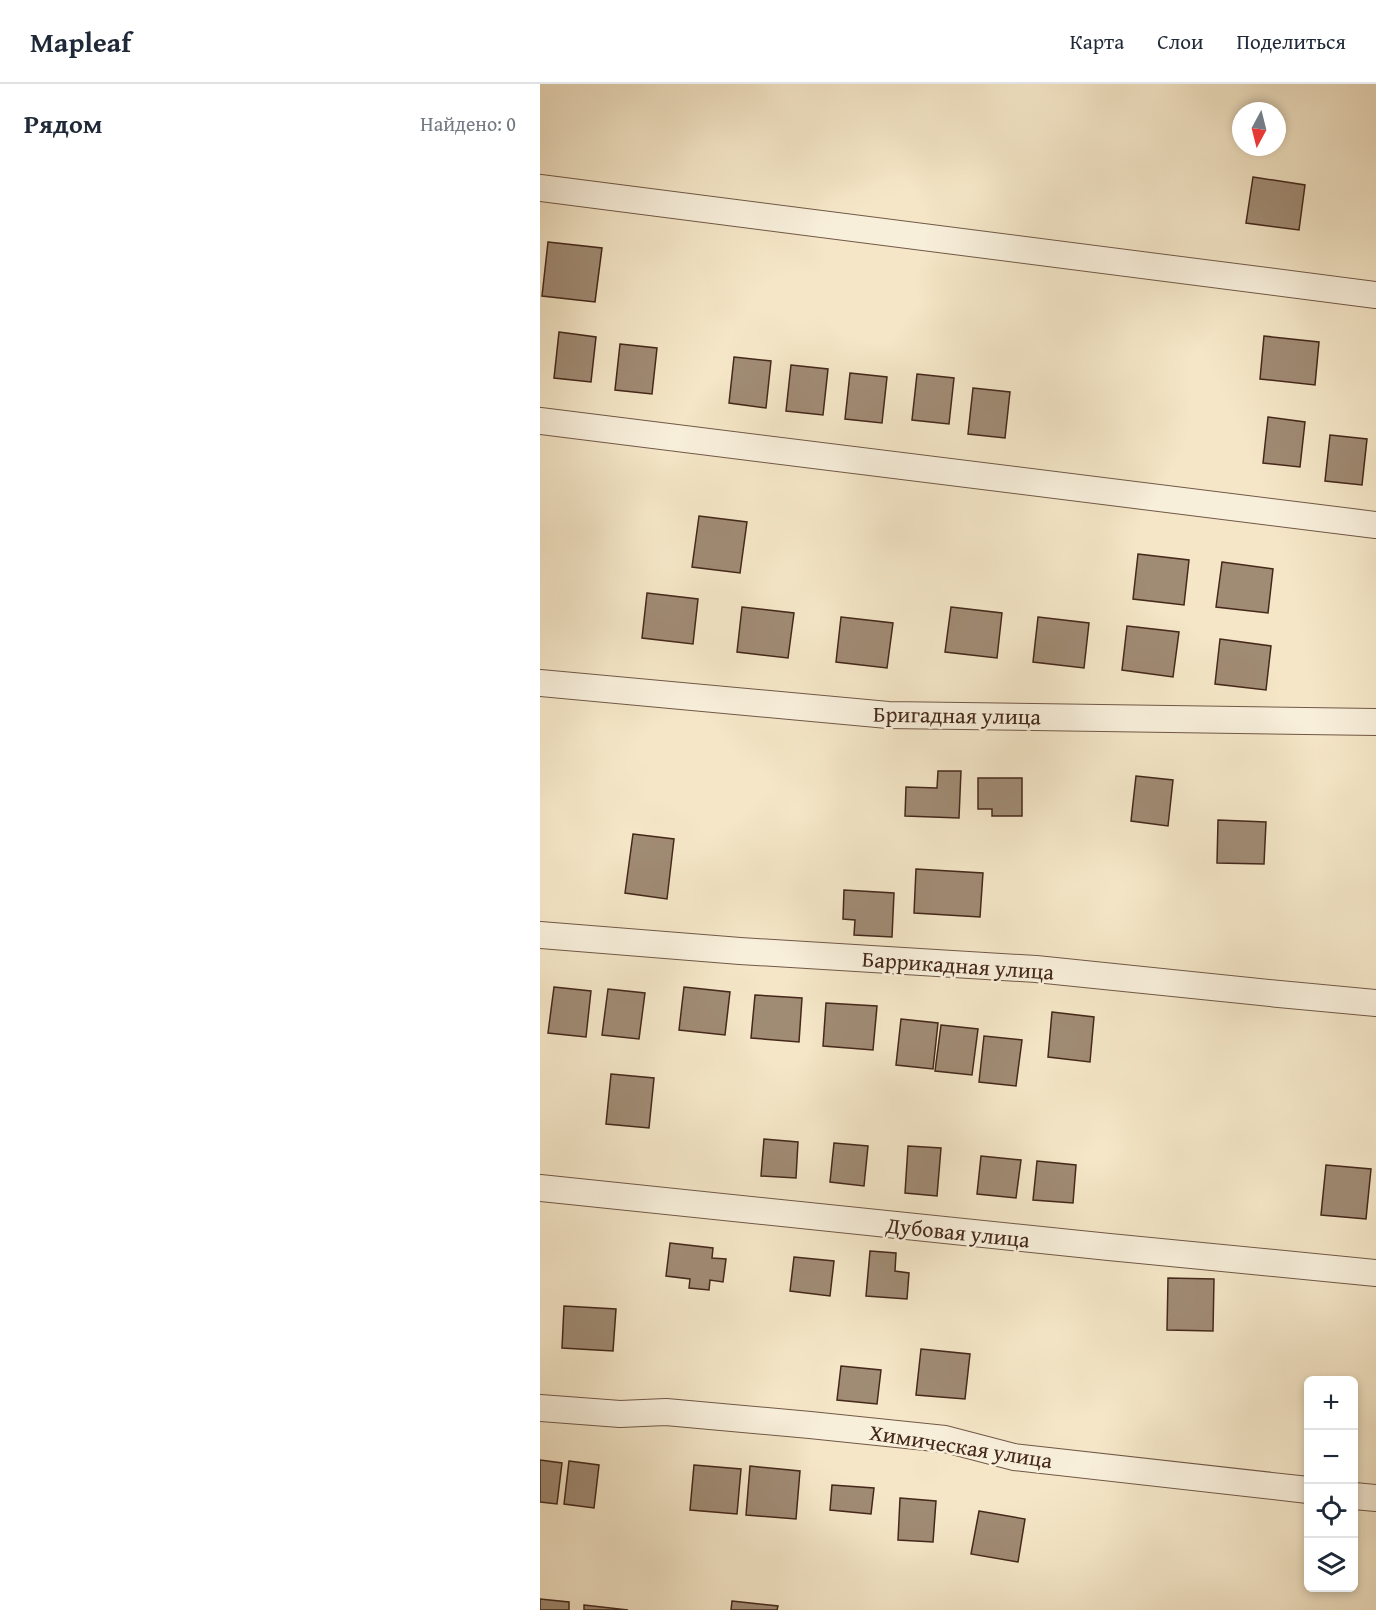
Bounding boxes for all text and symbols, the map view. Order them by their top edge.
text: Mapleaf [30,21,131,62]
text: Карта [1070,26,1124,57]
text: Слои [1157,26,1203,57]
text: Поделиться [1236,26,1346,57]
north arrow [1232,102,1286,156]
text: Рядом [24,104,102,143]
text: Найдено: 0 [420,109,516,138]
street label: Бригадная улица [873,698,1042,732]
street label: Баррикадная улица [861,942,1056,988]
street label: Дубовая улица [884,1208,1032,1256]
map controls [1304,1376,1358,1592]
button: + [1304,1376,1358,1430]
street label: Химическая улица [867,1416,1055,1476]
button: − [1304,1430,1358,1484]
button: locate [1304,1484,1358,1538]
button: layers [1304,1538,1358,1592]

